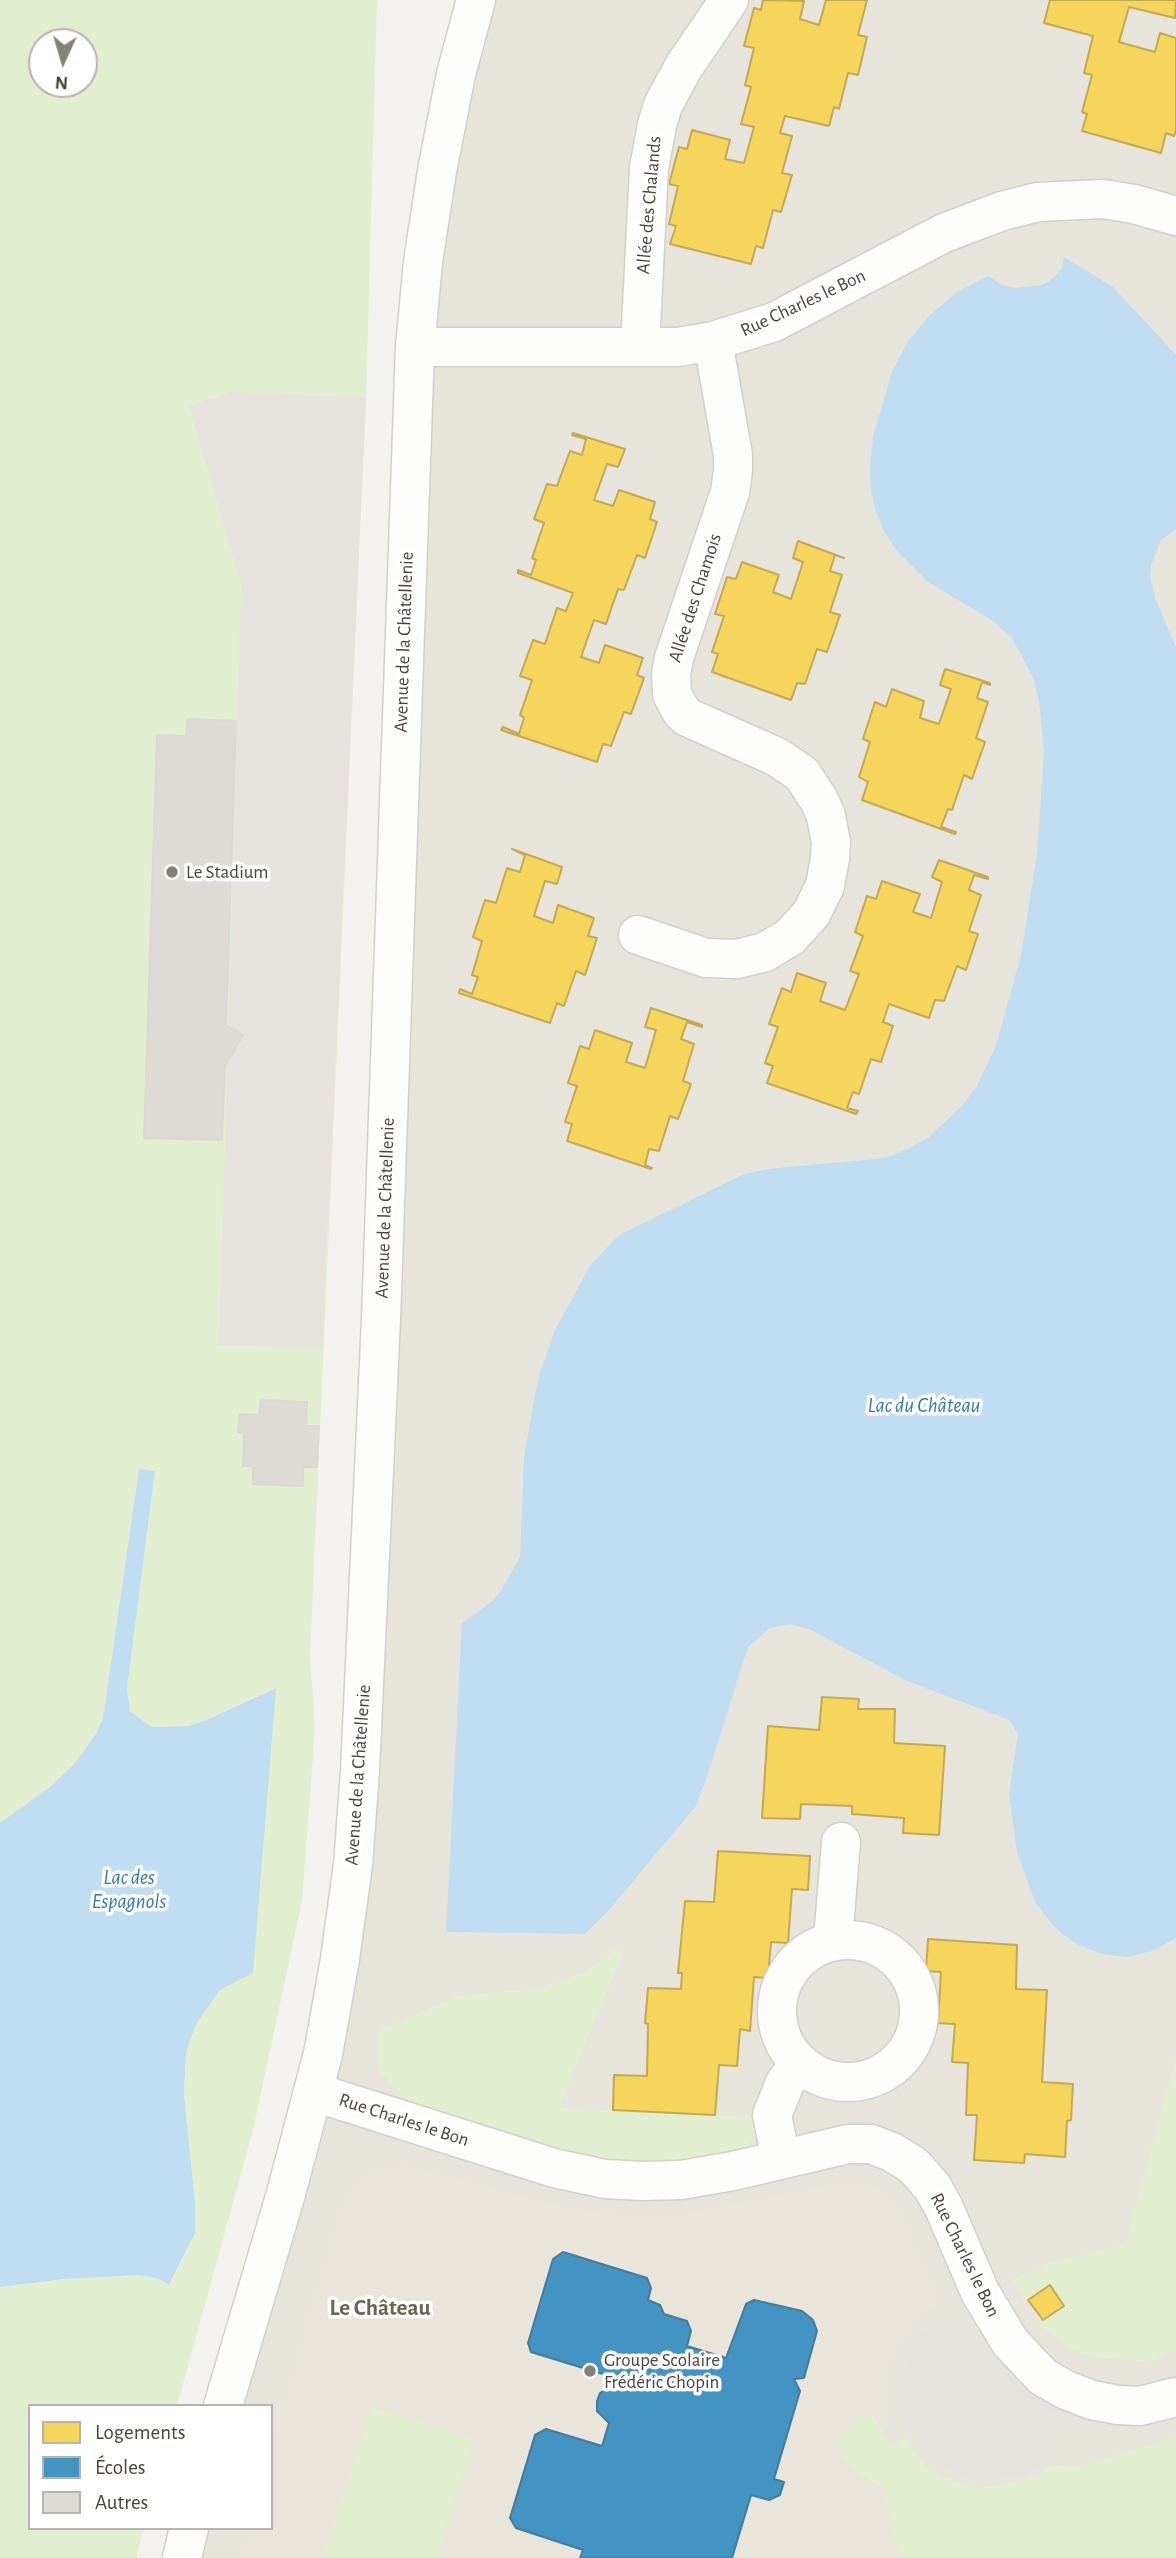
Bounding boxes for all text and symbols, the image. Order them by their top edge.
north arrow [28,28,98,98]
text: N [54,73,69,92]
street label: Allée des Chalands [632,135,666,275]
street label: Rue Charles le Bon [737,264,869,342]
street label: Allée des Chamois [663,531,727,665]
street label: Avenue de la Châtellenie [389,551,419,733]
place label: Le Stadium [186,861,268,883]
marker: Le Stadium [164,864,180,880]
street label: Avenue de la Châtellenie [370,1117,400,1299]
water label: Lac du Château [867,1393,981,1419]
street label: Avenue de la Châtellenie [340,1684,376,1866]
water label: Lac des Espagnols [92,1865,166,1915]
street label: Rue Charles le Bon [336,2088,472,2152]
street label: Rue Charles le Bon [925,2189,1005,2321]
district label: Le Château [330,2294,430,2322]
place label: Groupe Scolaire Frédéric Chopin [604,2349,720,2393]
marker: Groupe Scolaire Frédéric Chopin [582,2363,598,2379]
legend [28,2404,273,2530]
text: Logements [95,2422,185,2443]
text: Écoles [95,2457,146,2478]
text: Autres [95,2492,148,2513]

